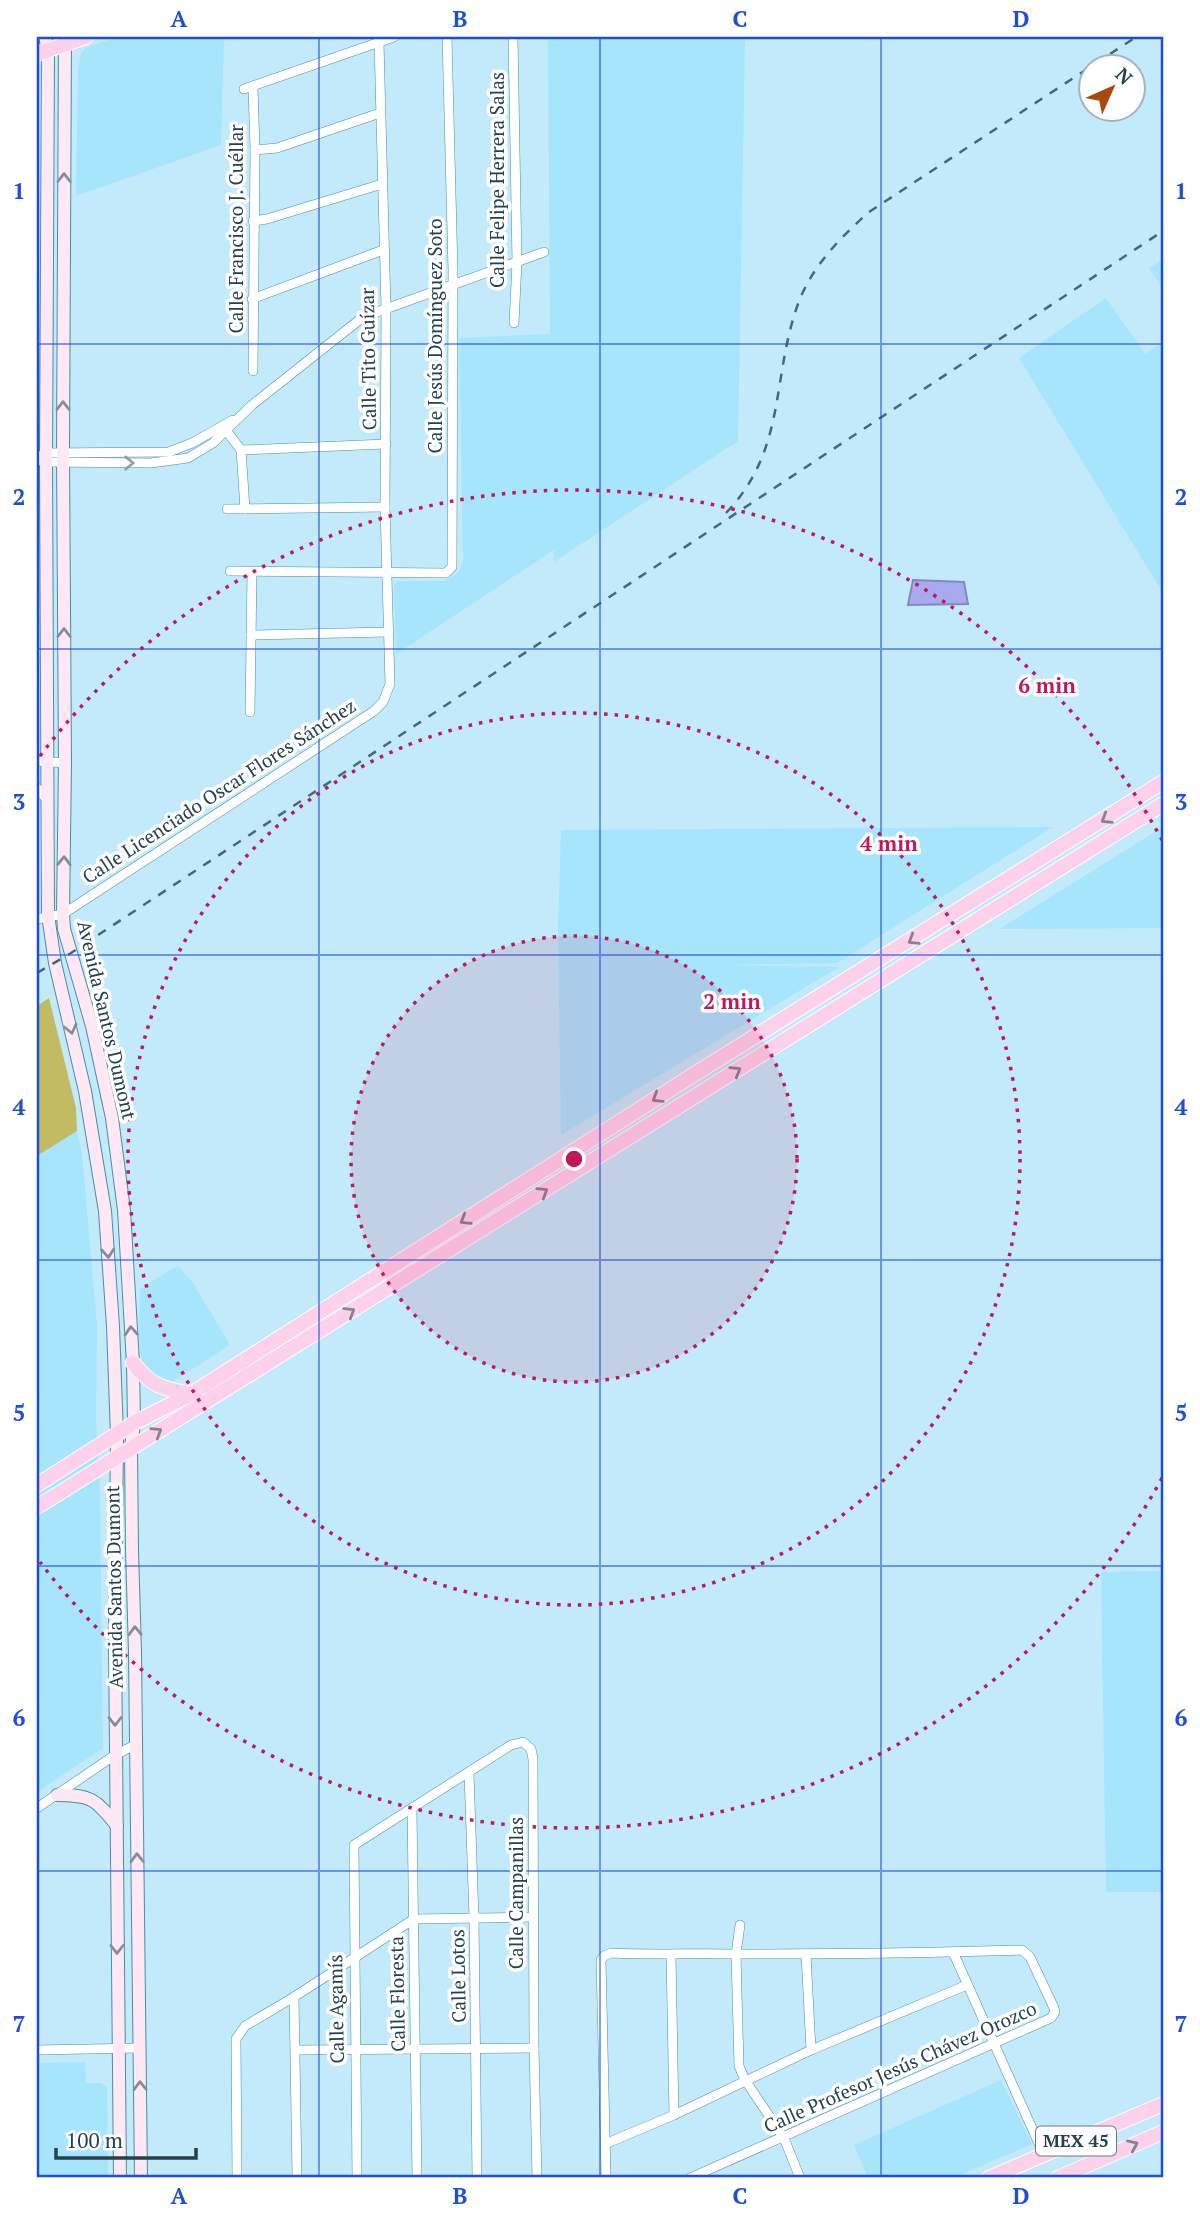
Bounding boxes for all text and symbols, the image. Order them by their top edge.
text: A [171,3,188,34]
text: B [453,3,468,34]
text: C [733,3,748,34]
text: D [1013,3,1030,34]
north arrow [1078,52,1148,122]
text: N [1110,62,1139,90]
street label: Calle Felipe Herrera Salas [484,72,509,288]
street label: Calle Francisco J. Cuéllar [223,124,248,334]
one-way arrow [56,172,72,183]
text: 1 [13,175,26,206]
text: 1 [1175,175,1188,206]
street label: Calle Jesús Domínguez Soto [422,219,447,454]
street label: Calle Tito Guízar [354,287,381,431]
one-way arrow [55,400,71,410]
one-way arrow [124,455,135,471]
text: 2 [13,481,26,512]
text: 2 [1175,481,1188,512]
one-way arrow [57,627,72,638]
text: 6 min [1018,671,1076,699]
street label: Calle Licenciado Oscar Flores Sánchez [77,693,360,889]
text: 3 [13,786,26,817]
text: 3 [1175,786,1188,817]
one-way arrow [1100,810,1113,823]
text: 4 min [860,829,918,857]
one-way arrow [56,855,72,865]
street label: Avenida Santos Dumont [72,918,143,1122]
one-way arrow [907,931,920,944]
text: 2 min [703,987,761,1015]
one-way arrow [62,1023,77,1035]
one-way arrow [729,1067,742,1080]
one-way arrow [652,1090,665,1103]
text: 4 [13,1091,26,1122]
text: 4 [1175,1091,1188,1122]
centre of rings [562,1147,586,1171]
one-way arrow [536,1187,549,1200]
one-way arrow [460,1212,473,1224]
one-way arrow [100,1248,115,1259]
one-way arrow [342,1307,355,1320]
one-way arrow [124,1325,139,1336]
text: 5 [13,1397,26,1428]
text: 5 [1175,1397,1188,1428]
one-way arrow [149,1428,162,1441]
street label: Avenida Santos Dumont [99,1485,128,1689]
one-way arrow [127,1625,142,1636]
text: 6 [13,1702,26,1733]
text: 6 [1175,1702,1188,1733]
one-way arrow [107,1716,123,1727]
street label: Calle Campanillas [503,1817,528,1969]
one-way arrow [130,1852,145,1863]
street label: Calle Lotos [444,1929,471,2023]
street label: Calle Floresta [383,1936,410,2052]
one-way arrow [109,1944,125,1954]
street label: Calle Agamís [322,1954,349,2064]
street label: Calle Profesor Jesús Chávez Orozco [759,1995,1040,2138]
text: 7 [13,2008,26,2039]
text: 7 [1175,2008,1188,2039]
one-way arrow [132,2080,147,2091]
scale bar [56,2117,196,2161]
text: 100 m [66,2126,123,2154]
road number: MEX 45 [1036,2126,1116,2155]
one-way arrow [1126,2139,1138,2153]
text: A [171,2180,188,2211]
text: B [453,2180,468,2211]
text: C [733,2180,748,2211]
text: D [1013,2180,1030,2211]

